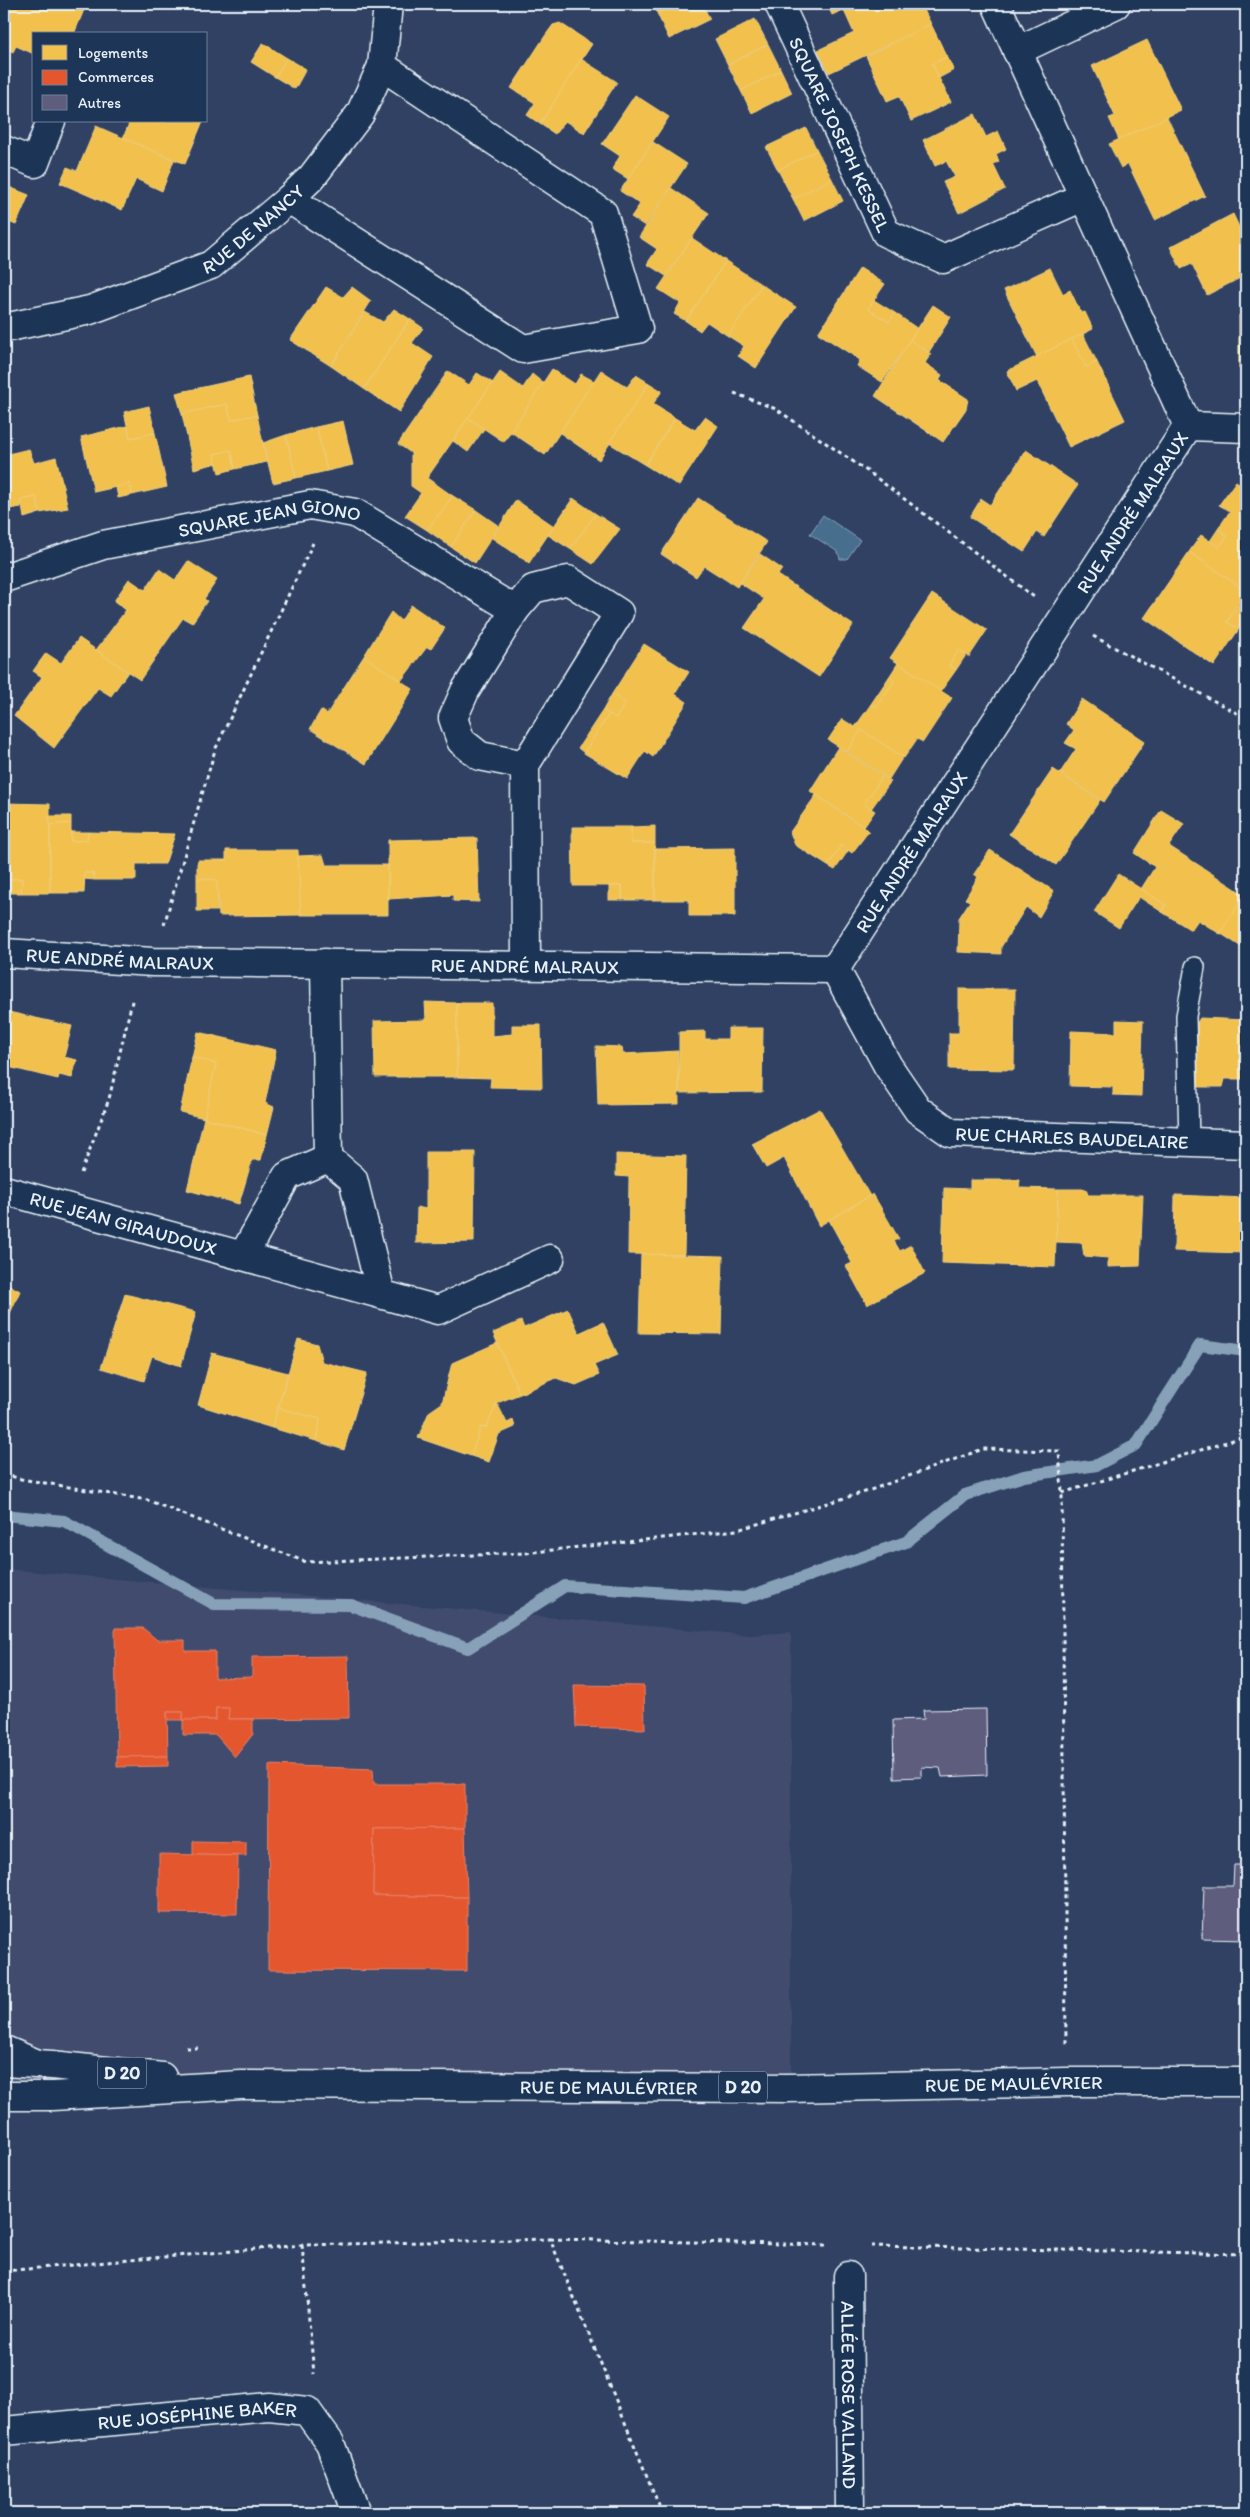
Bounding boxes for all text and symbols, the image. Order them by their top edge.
legend [32,32,208,122]
street label: SQUARE JOSEPH KESSEL [784,33,895,236]
text: Logements [78,44,149,62]
text: Commerces [78,68,154,86]
text: Autres [78,94,121,112]
street label: RUE DE NANCY [199,180,309,279]
street label: RUE ANDRÉ MALRAUX [1071,427,1193,598]
street label: SQUARE JEAN GIONO [176,493,363,542]
street label: RUE ANDRÉ MALRAUX [851,767,973,937]
street label: RUE ANDRÉ MALRAUX [25,943,214,975]
street label: RUE ANDRÉ MALRAUX [431,954,619,979]
street label: RUE CHARLES BAUDELAIRE [955,1122,1189,1154]
street label: RUE JEAN GIRAUDOUX [27,1187,220,1260]
road number: D 20 [98,2058,146,2088]
street label: RUE DE MAULÉVRIER [925,2071,1102,2097]
road number: D 20 [719,2072,767,2102]
street label: RUE DE MAULÉVRIER [520,2076,698,2100]
street label: ALLÉE ROSE VALLAND [836,2301,861,2489]
street label: RUE JOSÉPHINE BAKER [97,2396,298,2434]

